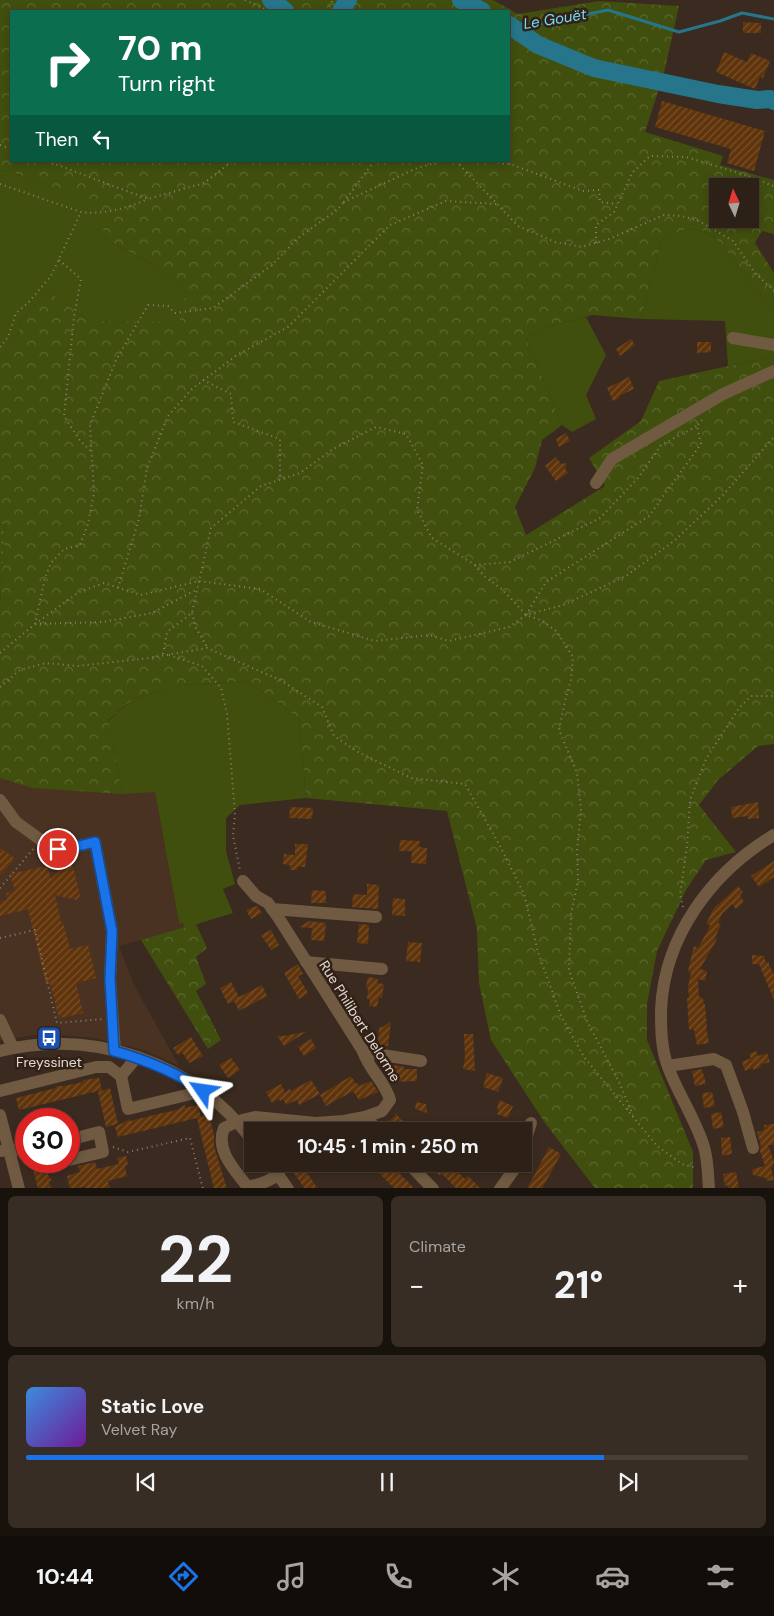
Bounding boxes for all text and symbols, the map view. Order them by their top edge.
water label: Le Gouët [522,4,588,34]
text: 70 m [118,25,202,71]
icon: right [35,30,100,95]
text: Turn right [118,69,215,98]
icon: left [88,125,116,153]
text: Then [35,127,78,152]
north arrow [709,178,759,228]
map controls [709,178,759,228]
pin [37,828,79,870]
icon: arrive [44,835,72,863]
street label: Rue Philibert Delorme [315,957,405,1085]
bus stop icon: Freyssinet [36,1025,62,1051]
place label: Freyssinet [16,1053,82,1071]
position arrow [176,1064,228,1116]
speed limit sign: 30 [15,1108,80,1173]
text: 10:45 · 1 min · 250 m [297,1134,479,1159]
text: 22 [158,1218,233,1302]
text: Climate [409,1236,466,1257]
text: 21° [554,1260,603,1310]
text: − [409,1267,424,1304]
text: + [733,1267,748,1304]
text: km/h [177,1293,214,1314]
text: Static Love [101,1394,204,1419]
text: Velvet Ray [101,1419,177,1440]
icon: previous [132,1468,160,1496]
icon: pause [373,1468,401,1496]
icon: next [614,1468,642,1496]
icon: directions [166,1559,201,1594]
icon: music [274,1559,309,1594]
icon: phone [381,1559,416,1594]
icon: climate [488,1559,523,1594]
icon: car [595,1559,630,1594]
icon: filters [703,1559,738,1594]
text: 10:44 [36,1562,94,1591]

